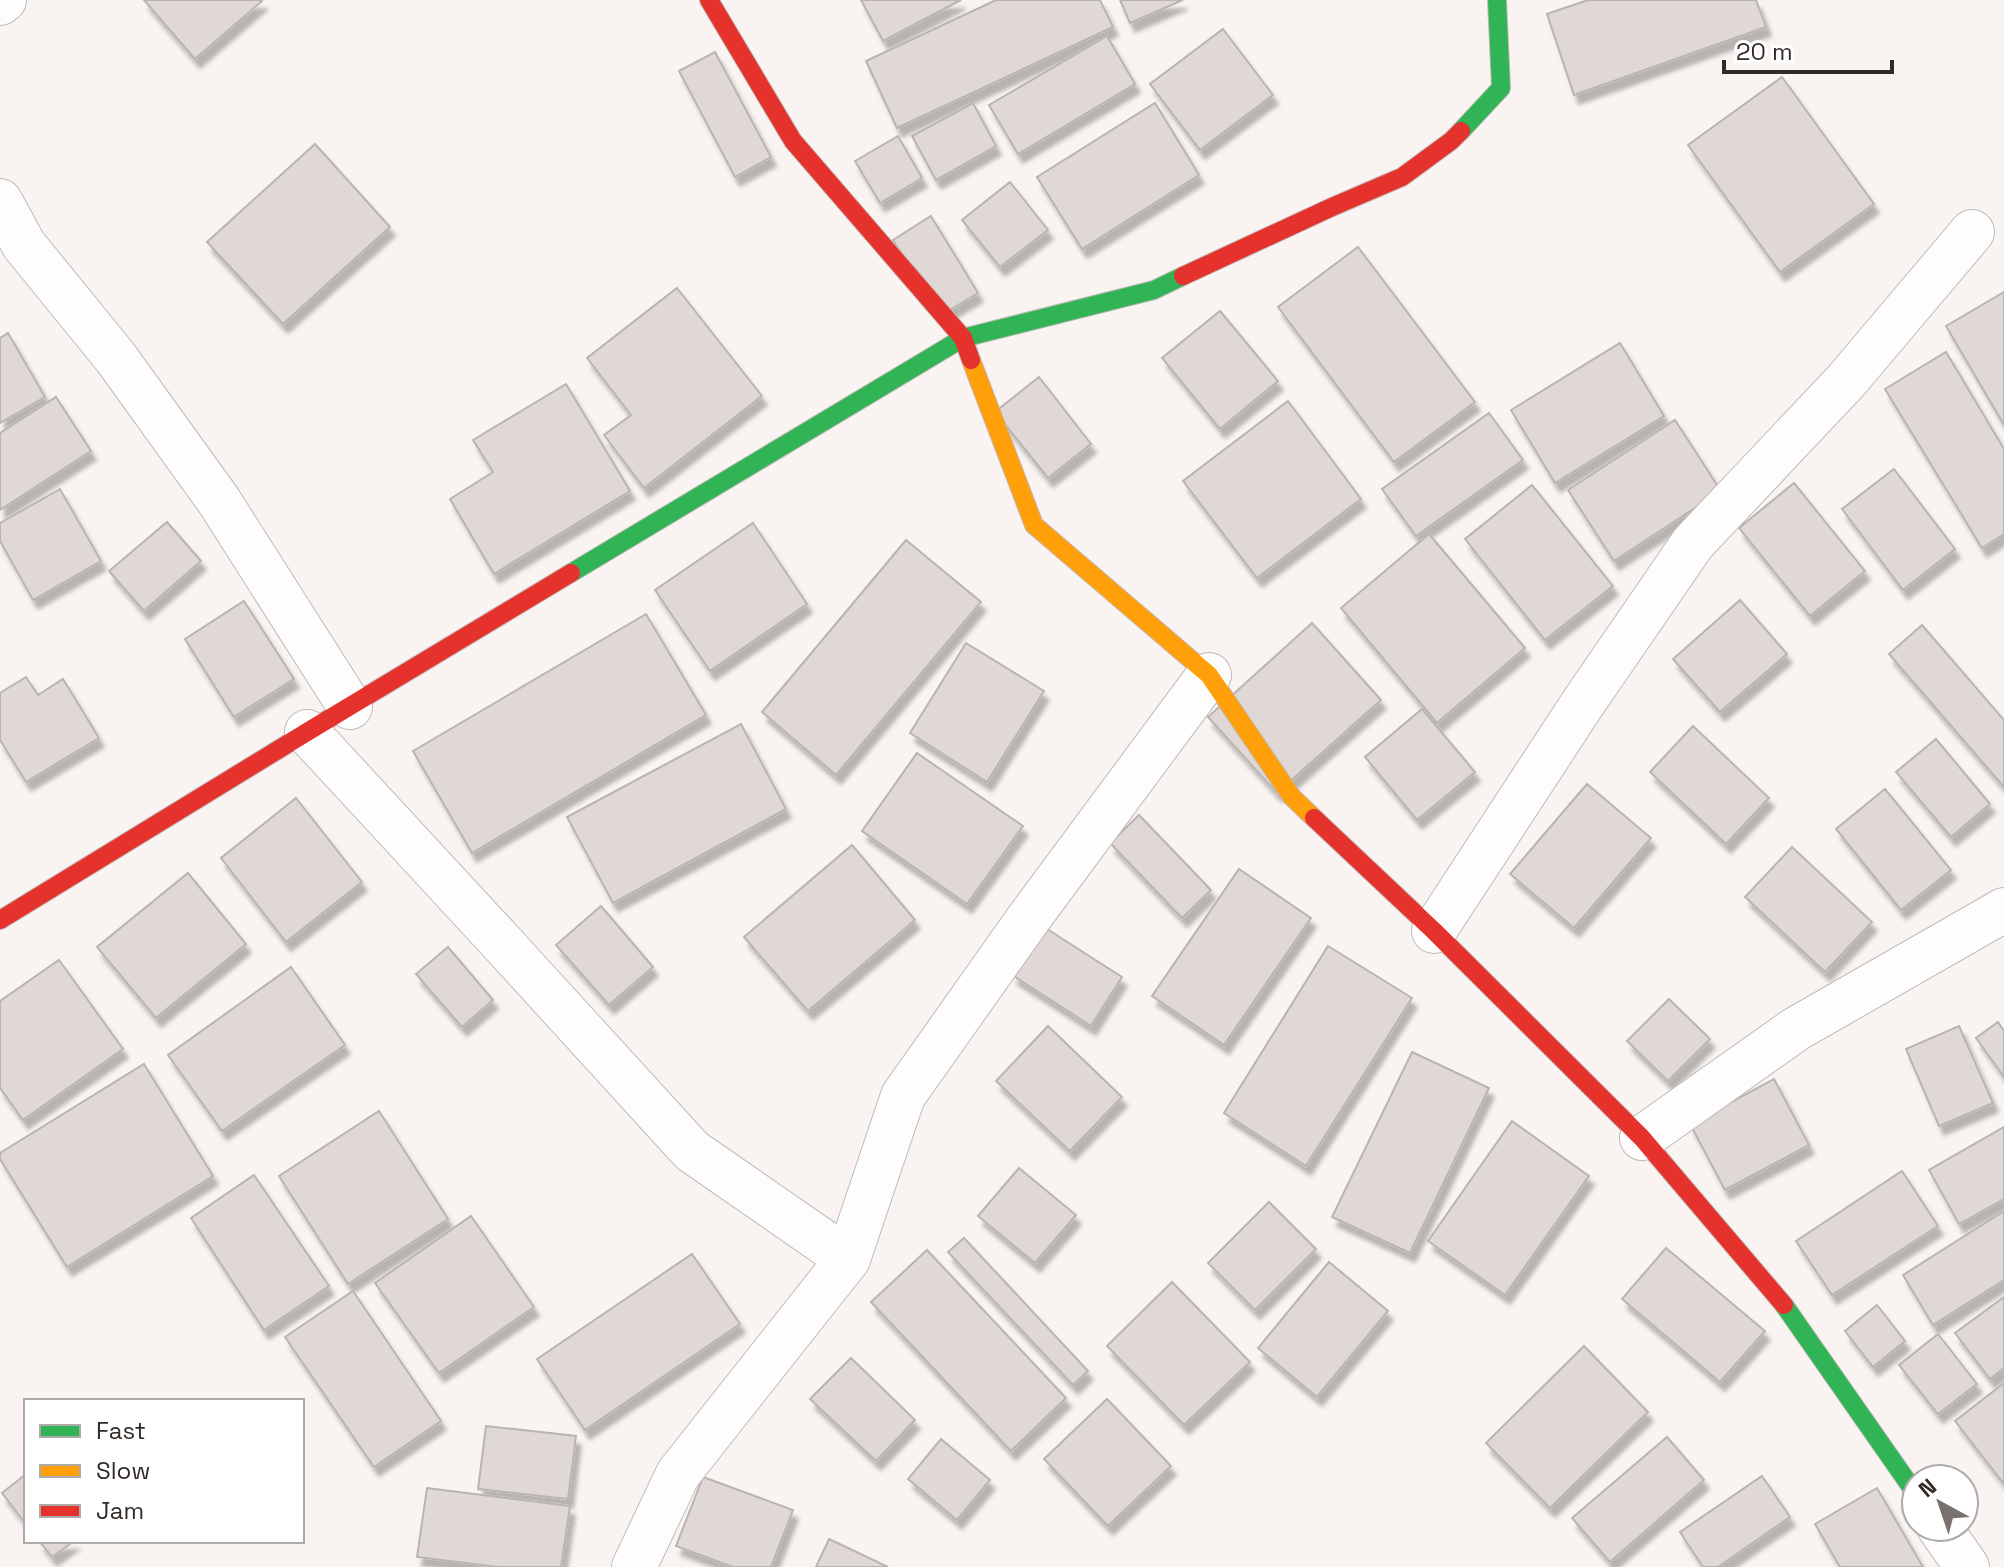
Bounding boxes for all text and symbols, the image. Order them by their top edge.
scale bar [1724,24,1892,74]
text: 20 m [1736,36,1793,67]
legend [24,1399,304,1543]
text: Fast [96,1415,146,1446]
text: Slow [96,1455,150,1486]
north arrow [1900,1463,1980,1543]
text: N [1912,1472,1942,1503]
text: Jam [96,1495,144,1526]

